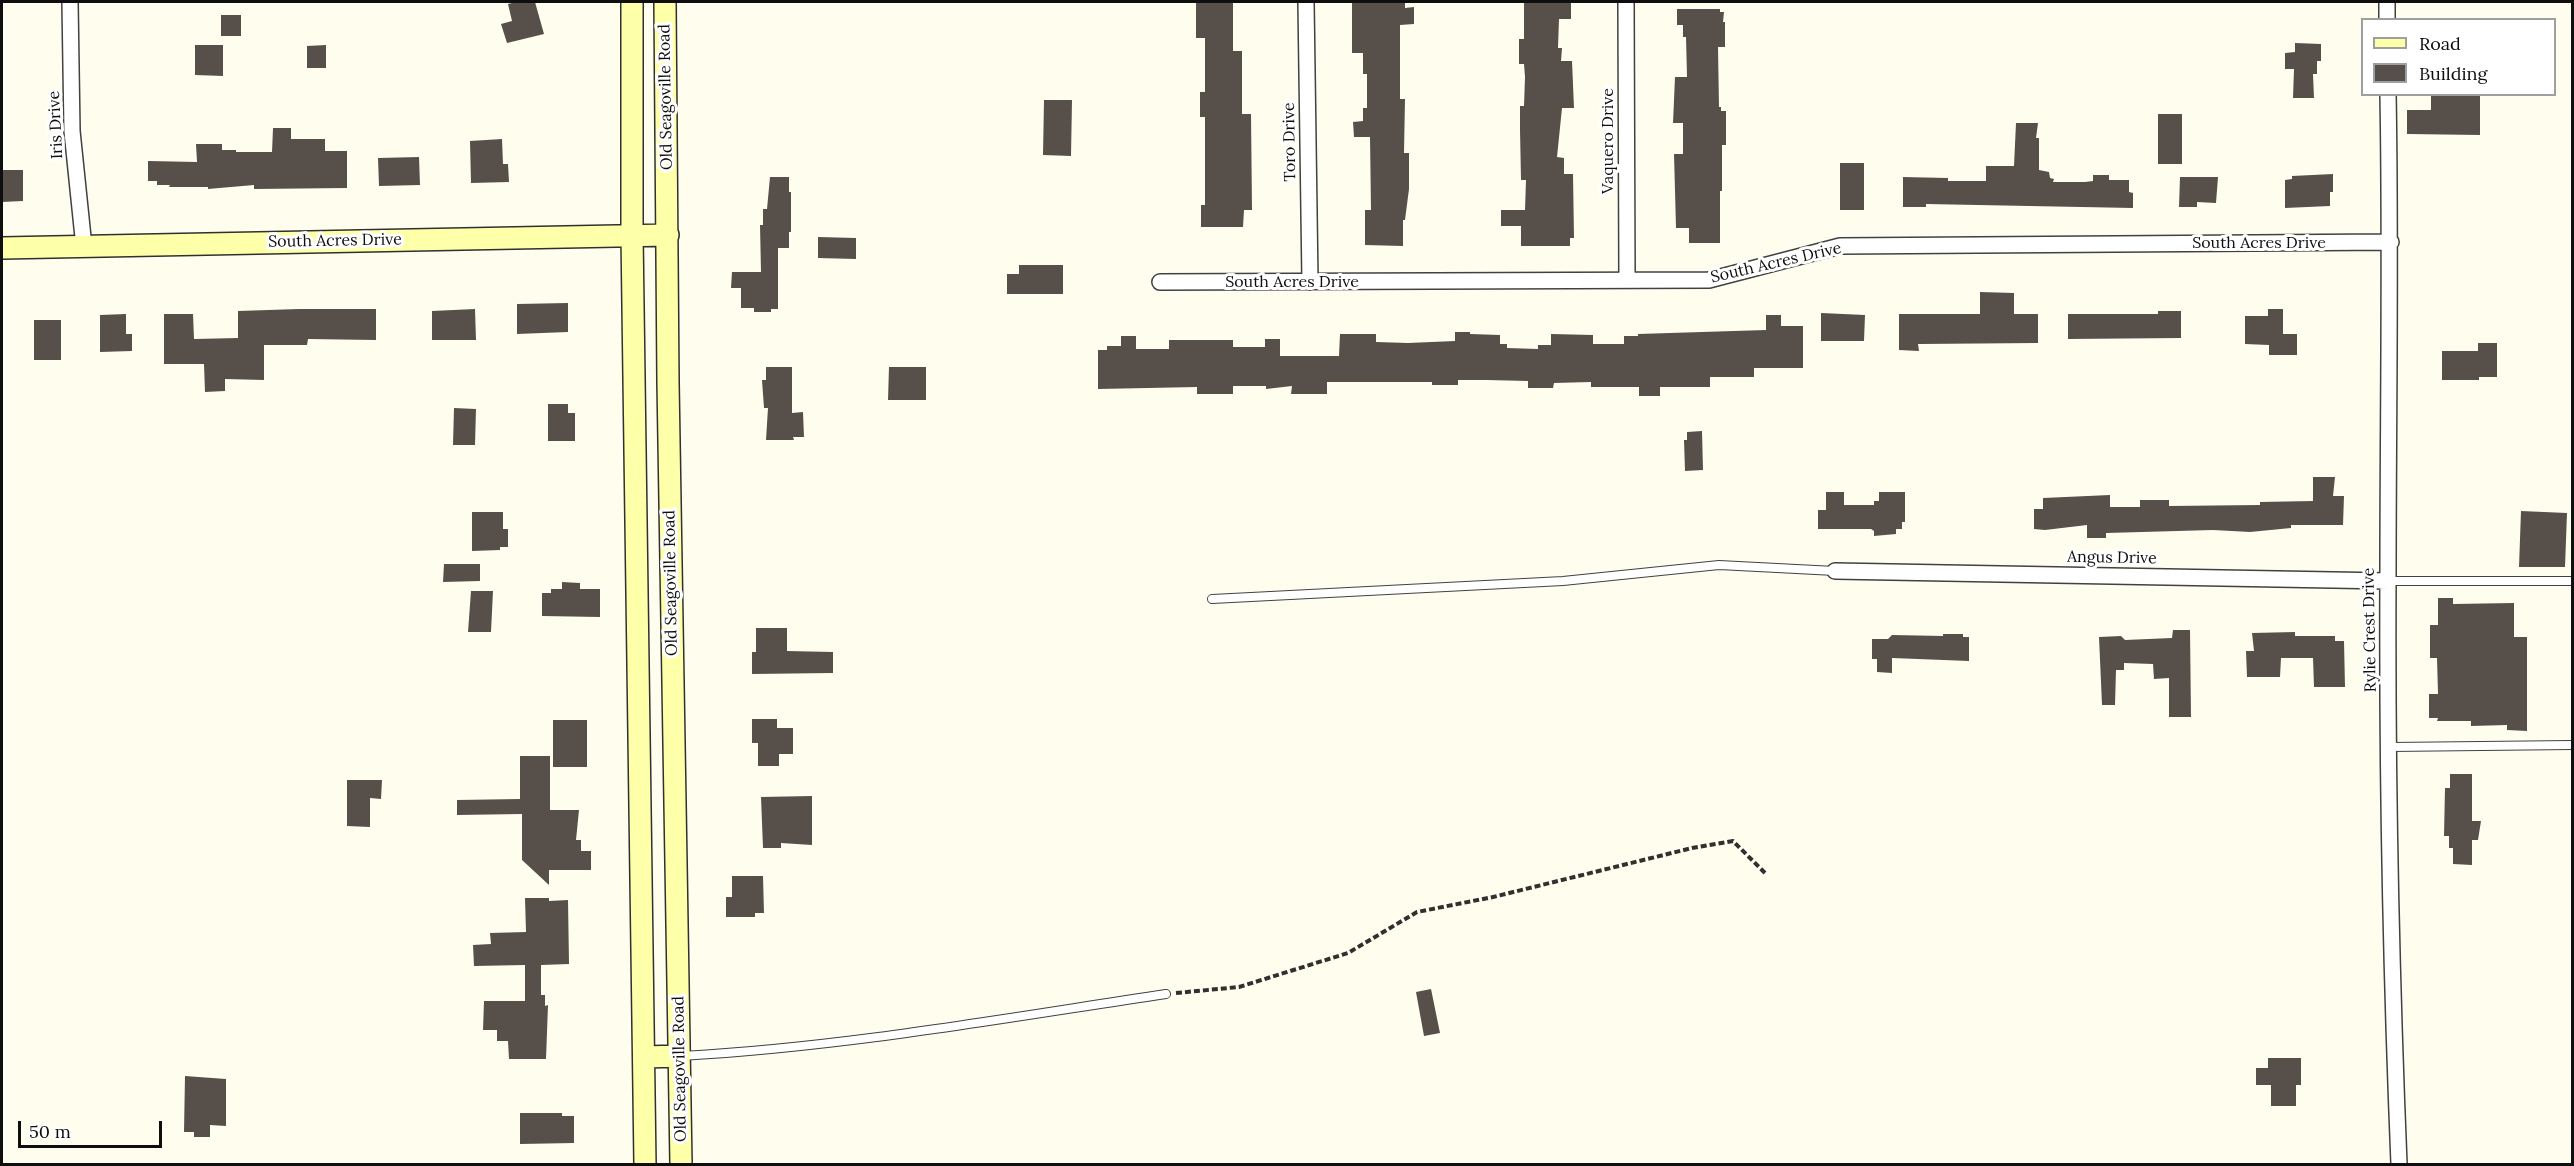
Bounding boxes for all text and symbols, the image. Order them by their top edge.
legend [2361,18,2556,96]
street label: Old Seagoville Road [655,24,677,170]
text: Road [2419,32,2461,55]
text: Building [2419,62,2487,85]
street label: Vaquero Drive [1598,88,1618,194]
street label: Iris Drive [45,90,67,160]
street label: Toro Drive [1280,102,1300,182]
street label: South Acres Drive [268,230,402,252]
street label: South Acres Drive [2192,233,2326,253]
street label: South Acres Drive [1709,239,1843,287]
street label: South Acres Drive [1225,272,1359,292]
street label: Old Seagoville Road [660,510,682,656]
street label: Angus Drive [2067,548,2157,568]
street label: Rylie Crest Drive [2359,568,2381,692]
street label: Old Seagoville Road [669,996,691,1142]
scale bar [21,1109,165,1147]
text: 50 m [29,1120,71,1143]

